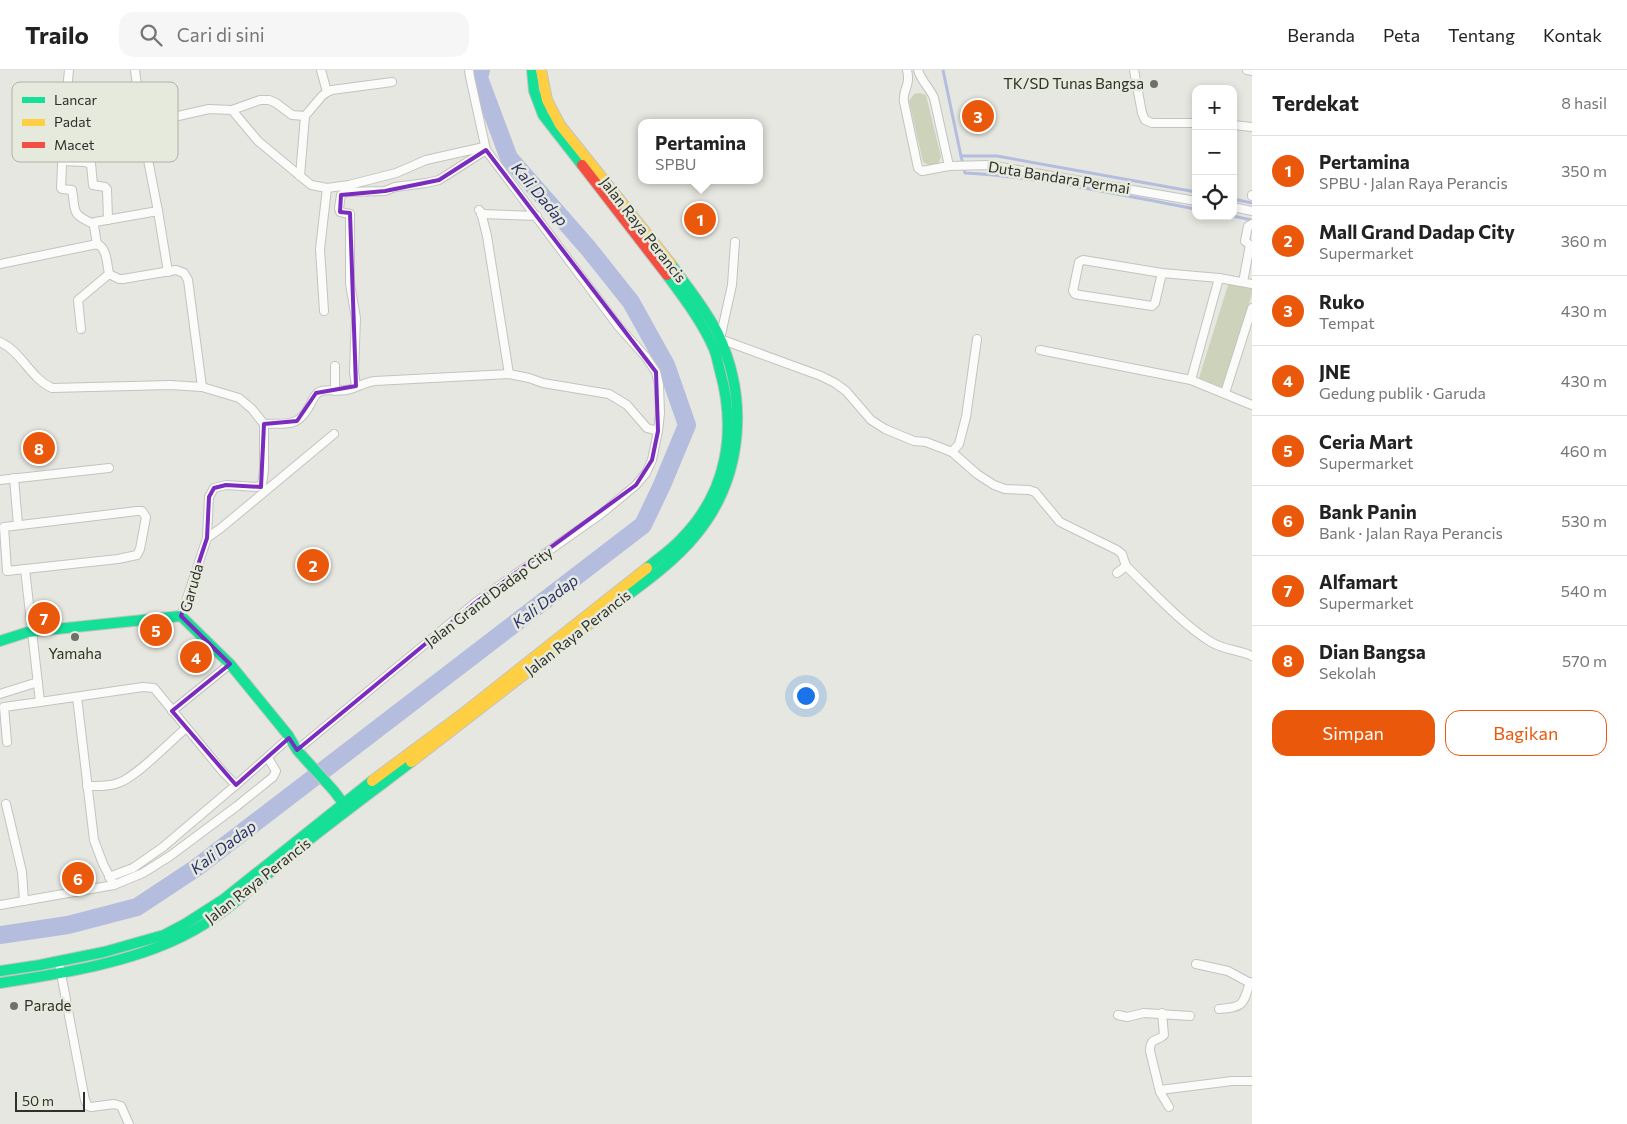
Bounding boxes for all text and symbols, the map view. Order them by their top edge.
search box [119,12,469,57]
text: Trailo [25,20,89,49]
icon: search [137,21,165,49]
text: Cari di sini [177,23,265,46]
text: Beranda [1287,24,1355,46]
text: Peta [1383,24,1420,46]
text: Tentang [1448,24,1515,46]
text: Kontak [1543,24,1602,46]
place label: TK/SD Tunas Bangsa [1003,74,1144,92]
marker: TK/SD Tunas Bangsa [1148,78,1160,90]
legend [12,82,178,162]
map controls [1192,85,1237,220]
button: + [1192,85,1237,130]
text: Terdekat [1272,90,1359,115]
text: Lancar [54,91,98,108]
text: 8 hasil [1561,93,1607,112]
pin: 3 [962,97,994,135]
text: Padat [54,113,92,130]
popup [638,119,763,184]
button: − [1192,130,1237,175]
text: Pertamina [655,131,746,154]
text: Macet [54,136,95,153]
text: Pertamina [1319,150,1410,173]
text: SPBU [655,154,697,173]
street label: Duta Bandara Permai [987,157,1131,197]
water label: Kali Dadap [508,158,573,229]
text: 1 [1284,161,1292,180]
text: 350 m [1561,161,1607,180]
street label: Jalan Raya Perancis [597,173,691,286]
text: SPBU · Jalan Raya Perancis [1319,173,1508,192]
button: locate [1192,175,1237,220]
pin: 1 [684,200,716,238]
text: Mall Grand Dadap City [1319,220,1515,243]
text: 2 [1283,231,1293,250]
text: 360 m [1561,231,1607,250]
text: Supermarket [1319,243,1414,262]
text: Ruko [1319,290,1365,313]
text: 3 [1283,301,1293,320]
text: 430 m [1561,301,1607,320]
text: Tempat [1319,313,1375,332]
text: JNE [1319,360,1351,383]
text: 4 [1283,371,1293,390]
text: 430 m [1561,371,1607,390]
text: Gedung publik · Garuda [1319,383,1486,402]
pin: 8 [23,429,55,467]
text: Ceria Mart [1319,430,1413,453]
text: 5 [1283,441,1293,460]
text: 460 m [1560,441,1607,460]
text: Supermarket [1319,453,1414,472]
text: Bank Panin [1319,500,1417,523]
text: 6 [1283,511,1293,530]
text: 530 m [1561,511,1607,530]
text: Bank · Jalan Raya Perancis [1319,523,1503,542]
street label: Jalan Grand Dadap City [421,542,556,650]
pin: 2 [297,546,329,584]
street label: Garuda [176,561,207,614]
water label: Kali Dadap [508,570,581,632]
text: Alfamart [1319,570,1398,593]
text: 7 [1284,581,1292,600]
text: 540 m [1561,581,1607,600]
street label: Jalan Raya Perancis [521,585,634,679]
text: Supermarket [1319,593,1414,612]
pin: 7 [28,599,60,637]
pin: 5 [140,611,172,649]
marker: Yamaha [69,631,81,643]
pin: 4 [180,638,212,676]
text: Dian Bangsa [1319,640,1426,663]
place label: Yamaha [48,644,102,662]
text: 8 [1283,651,1293,670]
text: 570 m [1562,651,1607,670]
text: Sekolah [1319,663,1376,682]
your location [793,683,819,709]
button: Simpan [1272,710,1435,756]
button: Bagikan [1445,710,1607,756]
water label: Kali Dadap [186,816,259,878]
street label: Jalan Raya Perancis [201,833,314,927]
pin: 6 [62,859,94,897]
place label: Parade [24,996,72,1014]
marker: Parade [8,1000,20,1012]
scale bar [15,1089,85,1112]
text: 50 m [22,1092,54,1109]

